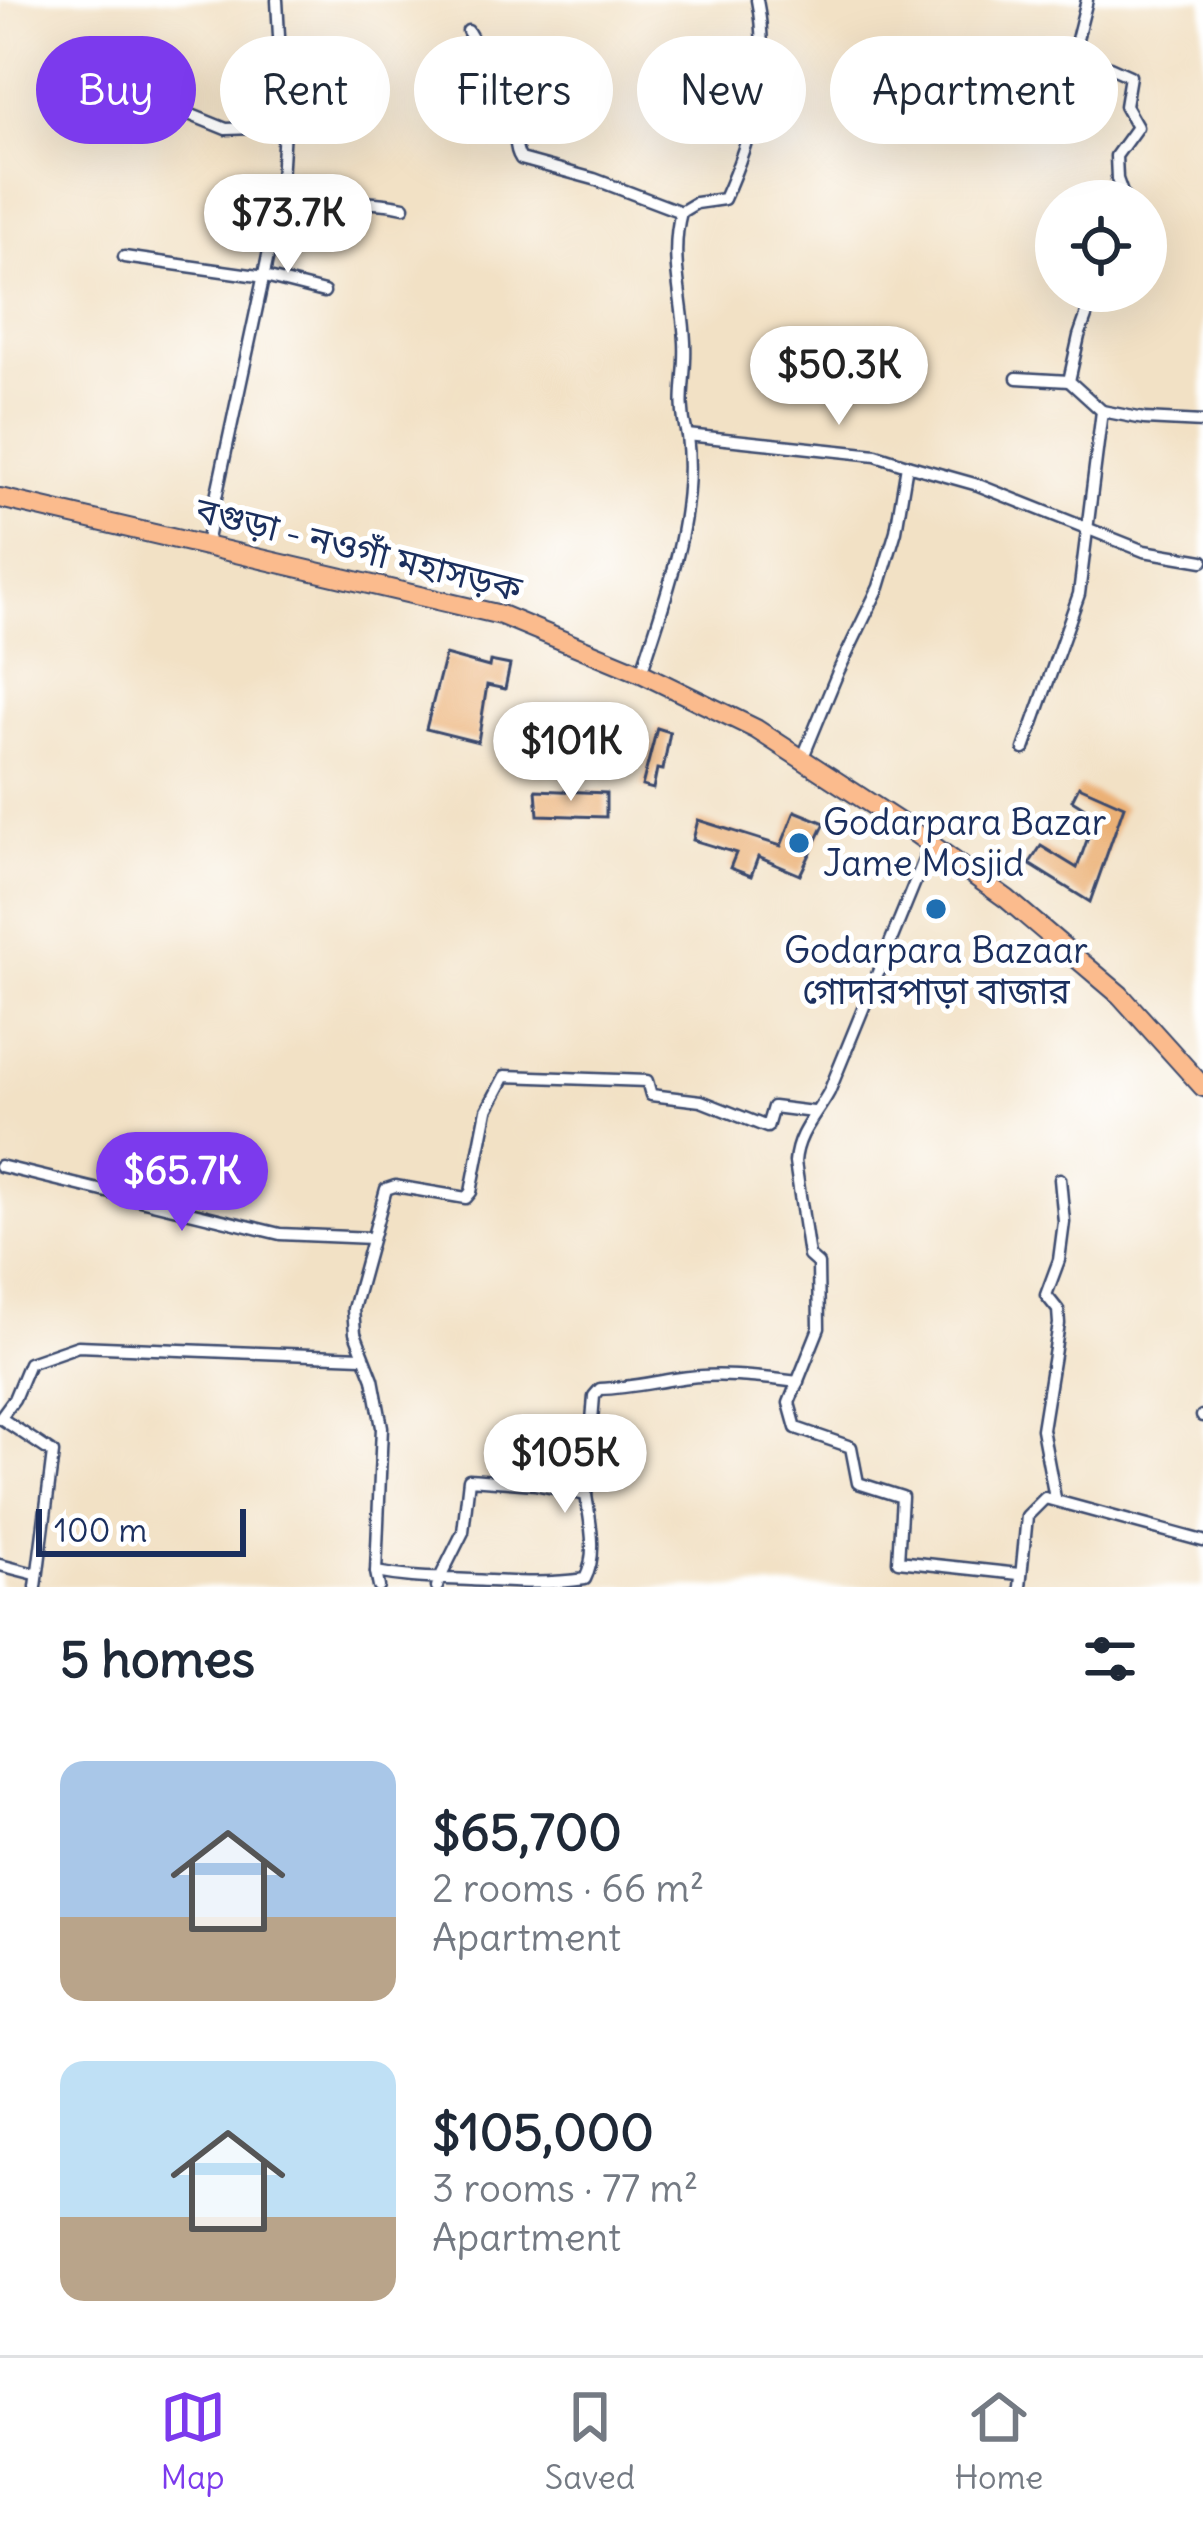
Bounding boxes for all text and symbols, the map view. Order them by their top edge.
chip: Buy [36,36,196,144]
chip: Rent [220,36,390,144]
chip: Filters [414,36,613,144]
chip: New [637,36,806,144]
chip: Apartment [830,36,1118,144]
pin: $73.7K [190,174,386,276]
map controls [1035,180,1167,312]
button: locate [1035,180,1167,312]
text: $73.7K [231,188,345,237]
pin: $50.3K [741,326,937,428]
text: $50.3K [777,340,901,389]
street label: বগুড়া - নওগাঁ মহাসড়ক [190,487,527,612]
pin: $101K [487,702,655,804]
text: $101K [520,716,622,765]
place label: Godarpara Bazar Jame Mosjid [823,800,1107,886]
marker: Godarpara Bazar Jame Mosjid [786,830,812,856]
marker: Godarpara Bazaar গোদারপাড়া বাজার [923,896,949,922]
place label: Godarpara Bazaar গোদারপাড়া বাজার [784,928,1088,1014]
pin: $65.7K [84,1132,280,1234]
text: $65.7K [123,1146,241,1195]
pin: $105K [481,1414,649,1516]
text: $105K [511,1428,619,1477]
scale bar [36,1503,246,1556]
text: 100 m [54,1509,147,1551]
icon: filters [1077,1626,1143,1692]
text: 5 homes [60,1627,255,1691]
text: $65,700 [432,1800,622,1864]
icon: home [156,1809,300,1953]
text: 2 rooms · 66 m² [432,1864,704,1913]
text: Apartment [432,1913,621,1962]
text: $105,000 [432,2100,654,2164]
icon: home [156,2109,300,2253]
text: 3 rooms · 77 m² [432,2164,698,2213]
text: Apartment [432,2213,621,2262]
tab: Map [160,2384,226,2498]
tab: Saved [545,2384,635,2498]
tab: Home [954,2384,1043,2498]

